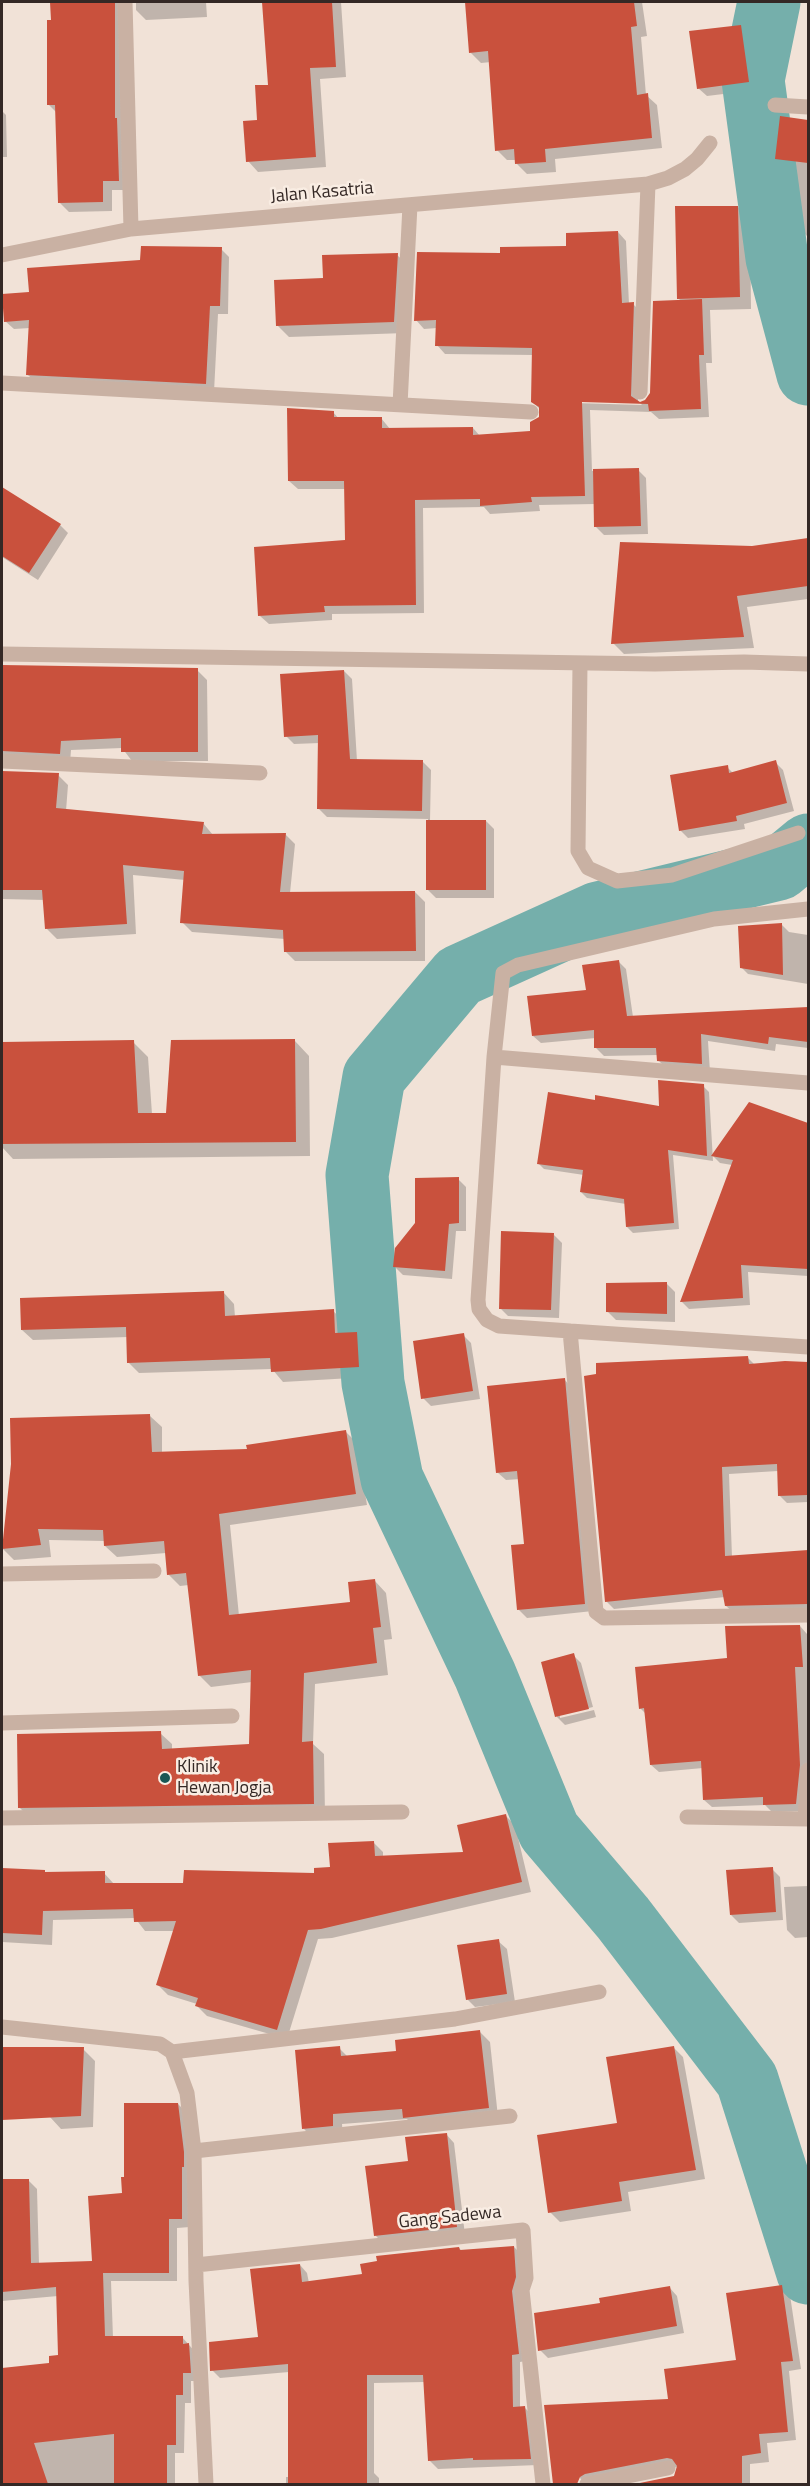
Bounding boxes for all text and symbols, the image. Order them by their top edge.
street label: Jalan Kasatria [270,178,374,208]
place label: Klinik Hewan Jogja [177,1757,271,1800]
marker: Klinik Hewan Jogja [158,1771,172,1785]
street label: Gang Sadewa [398,2202,502,2234]

